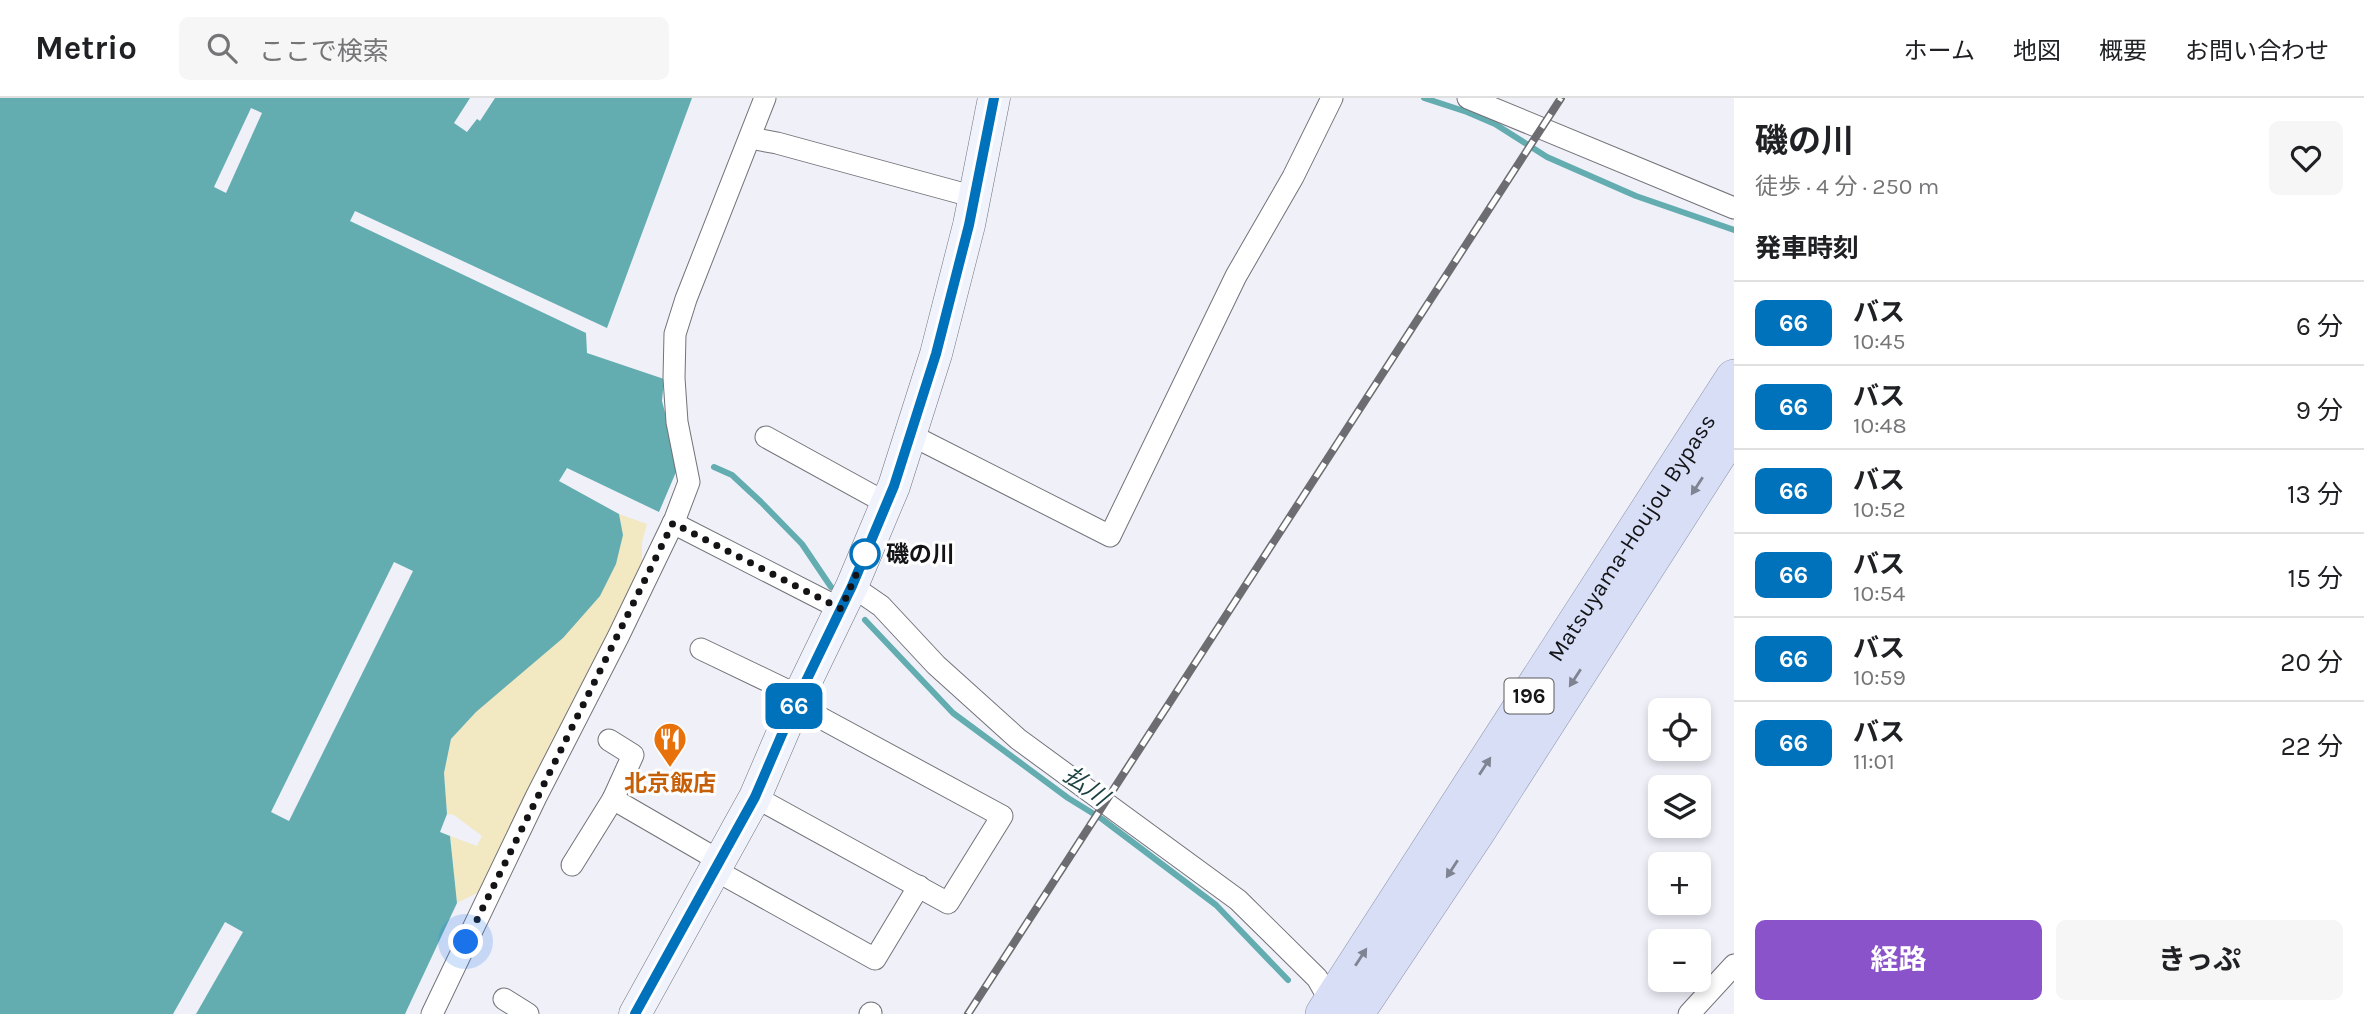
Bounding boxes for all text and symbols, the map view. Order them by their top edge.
search box [179,17,669,80]
text: Metrio [35,29,137,67]
icon: search [203,29,241,67]
text: ここで検索 [259,36,389,67]
text: ホーム [1904,37,1975,65]
text: 地図 [2013,37,2061,65]
text: 概要 [2099,37,2147,65]
text: お問い合わせ [2185,37,2329,65]
button: heart [2269,121,2343,195]
text: 磯の川 [1755,122,1854,160]
text: 徒歩 · 4 分 · 250 m [1755,173,1939,200]
text: 発車時刻 [1755,233,1859,264]
text: バス [1853,297,1905,328]
text: 66 [1779,309,1808,337]
text: 6 分 [2296,311,2343,342]
text: 10:45 [1853,328,1905,355]
text: バス [1853,381,1905,412]
text: 66 [1779,393,1808,421]
text: 9 分 [2296,395,2343,426]
street label: Matsuyama-Houjou Bypass [1542,409,1721,666]
text: 10:48 [1853,412,1907,439]
text: バス [1853,465,1905,496]
one-way arrow [1691,477,1704,496]
text: 66 [1779,477,1808,505]
text: 13 分 [2287,479,2343,510]
text: 10:52 [1853,496,1906,523]
marker: 磯の川 [850,539,880,569]
place label: 磯の川 [886,541,955,568]
text: バス [1853,549,1905,580]
text: 66 [1779,561,1808,589]
text: 15 分 [2288,563,2343,594]
text: 10:54 [1853,580,1905,607]
text: バス [1853,633,1905,664]
text: 66 [1779,645,1808,673]
text: 20 分 [2280,647,2343,678]
text: 10:59 [1853,664,1906,691]
one-way arrow [1568,668,1581,688]
road number: 196 [1504,678,1554,714]
line badge: 66 [762,683,826,729]
text: 66 [779,692,809,720]
map controls [1648,698,1711,992]
button: locate [1648,698,1711,761]
text: バス [1853,717,1905,748]
restaurant icon: 北京飯店 [651,720,689,769]
text: 66 [1779,729,1808,757]
text: 22 分 [2281,731,2343,762]
text: 11:01 [1853,748,1895,775]
one-way arrow [1478,756,1491,775]
water label: 払川 [1058,761,1116,813]
place label: 北京飯店 [624,770,716,797]
button: layers [1648,775,1711,838]
button: + [1648,852,1711,915]
one-way arrow [1445,860,1458,879]
button: 経路 [1755,920,2042,1000]
button: きっぷ [2056,920,2343,1000]
your location [448,924,483,959]
button: − [1648,929,1711,992]
one-way arrow [1355,947,1368,966]

